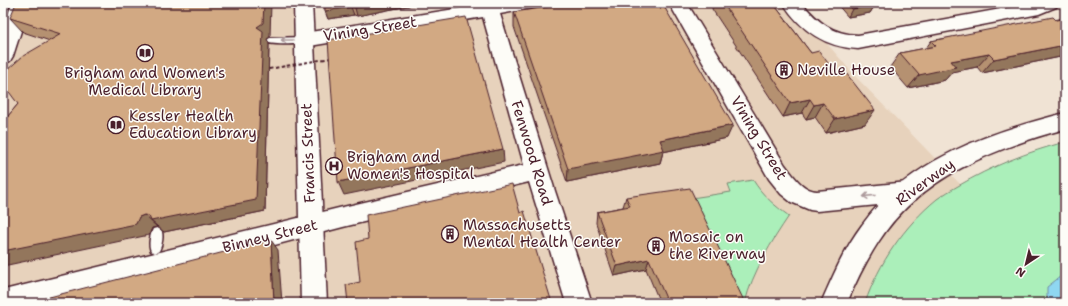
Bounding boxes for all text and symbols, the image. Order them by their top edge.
street label: Vining Street [322,12,418,46]
one-way arrow [281,36,294,44]
library icon: Brigham and Women's Medical Library [135,43,155,63]
building icon: Neville House [774,60,794,80]
place label: Neville House [797,60,895,80]
place label: Brigham and Women's Medical Library [64,63,226,100]
street label: Vining Street [726,92,792,184]
street label: Fenwood Road [507,98,558,208]
street label: Francis Street [296,103,320,203]
place label: Kessler Health Education Library [129,106,257,143]
library icon: Kessler Health Education Library [106,115,126,135]
place label: Brigham and Women's Hospital [347,147,475,184]
street label: Riverway [892,154,958,210]
hospital icon: Brigham and Women's Hospital [324,156,344,176]
one-way arrow [863,192,876,200]
street label: Binney Street [220,215,320,257]
place label: Massachusetts Mental Health Center [463,215,621,252]
building icon: Massachusetts Mental Health Center [440,224,460,244]
place label: Mosaic on the Riverway [669,227,766,264]
building icon: Mosaic on the Riverway [646,236,666,256]
north arrow [1006,244,1046,284]
text: N [1012,263,1028,280]

